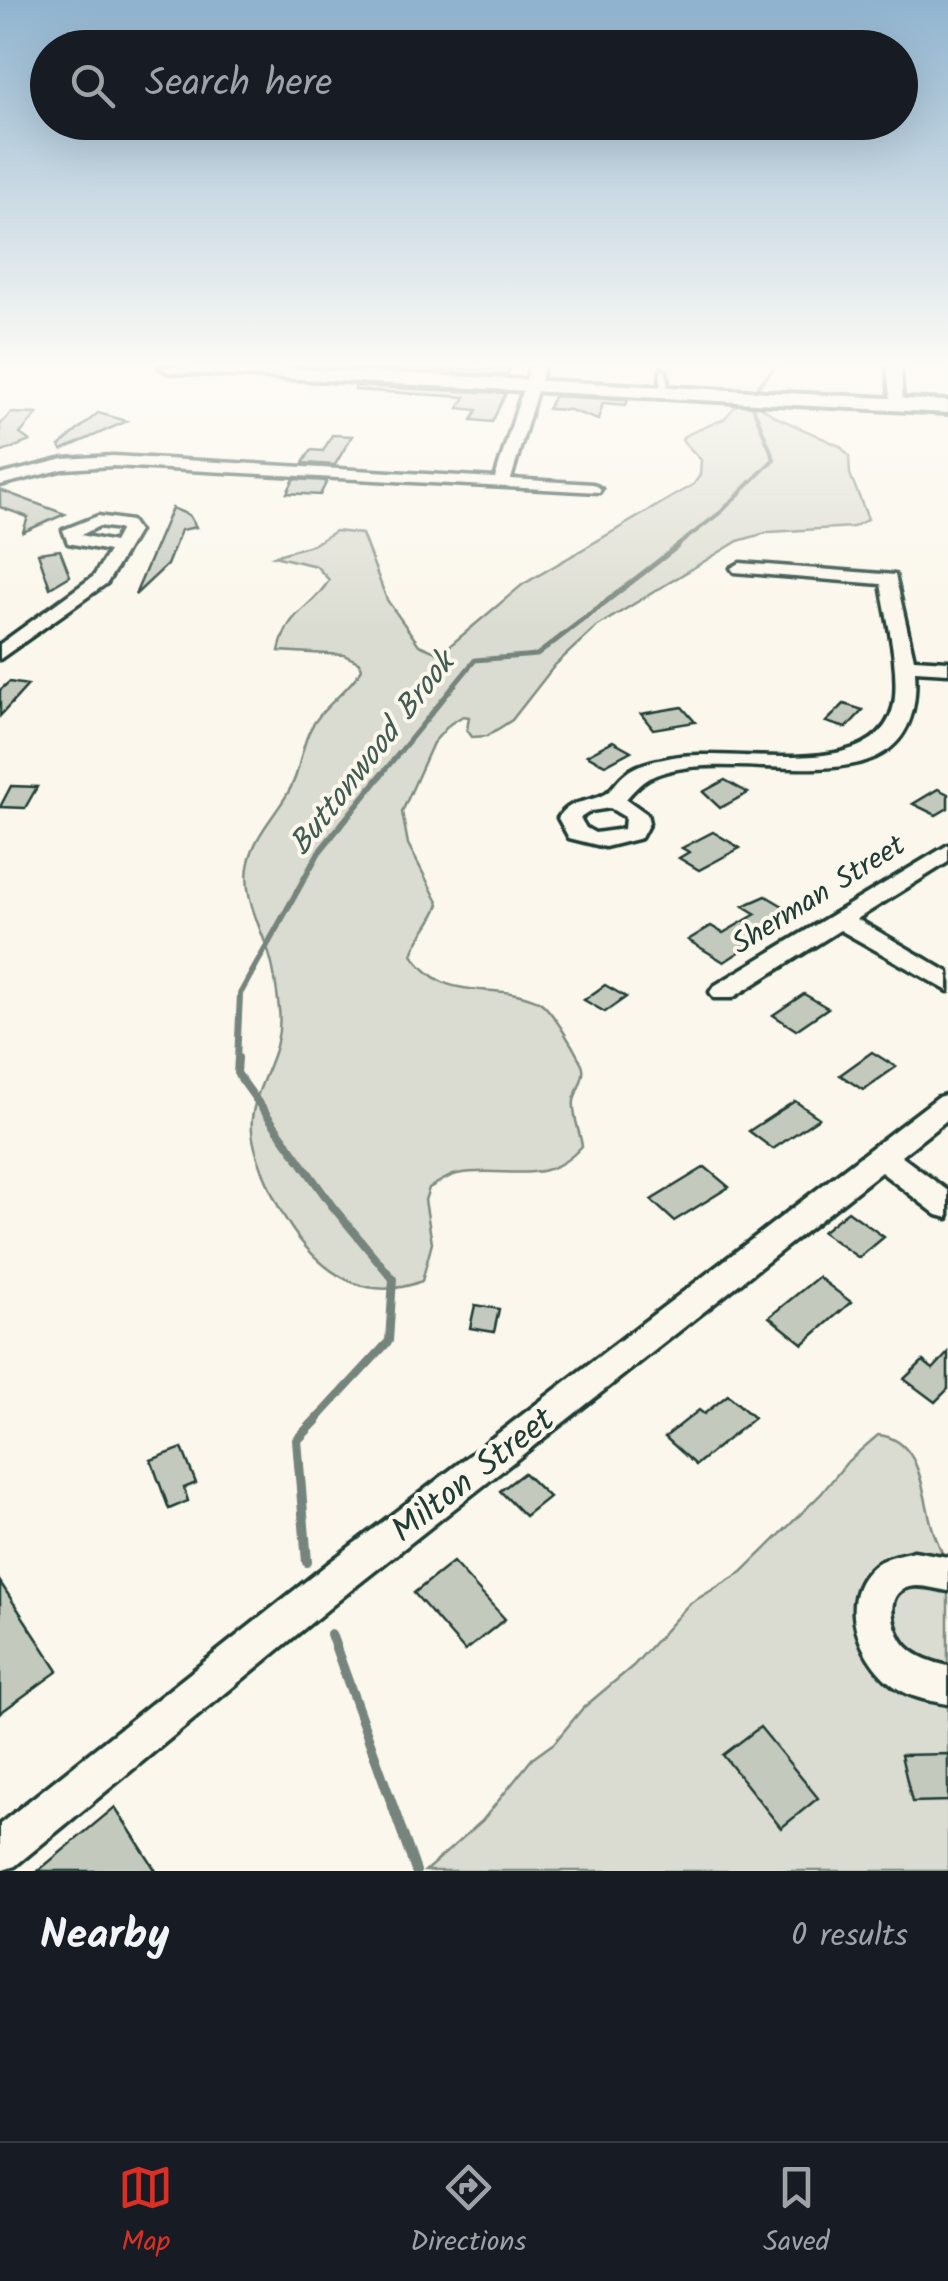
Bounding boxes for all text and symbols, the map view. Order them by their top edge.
search box [30,30,918,140]
text: Search here [145,55,332,115]
icon: search [65,58,120,113]
water label: Buttonwood Brook [277,639,471,867]
street label: Sherman Street [723,823,916,968]
street label: Milton Street [380,1394,568,1559]
text: Nearby [40,1903,169,1970]
text: 0 results [791,1911,908,1962]
tab: Map [118,2160,173,2265]
tab: Directions [410,2160,526,2265]
tab: Saved [763,2160,830,2265]

